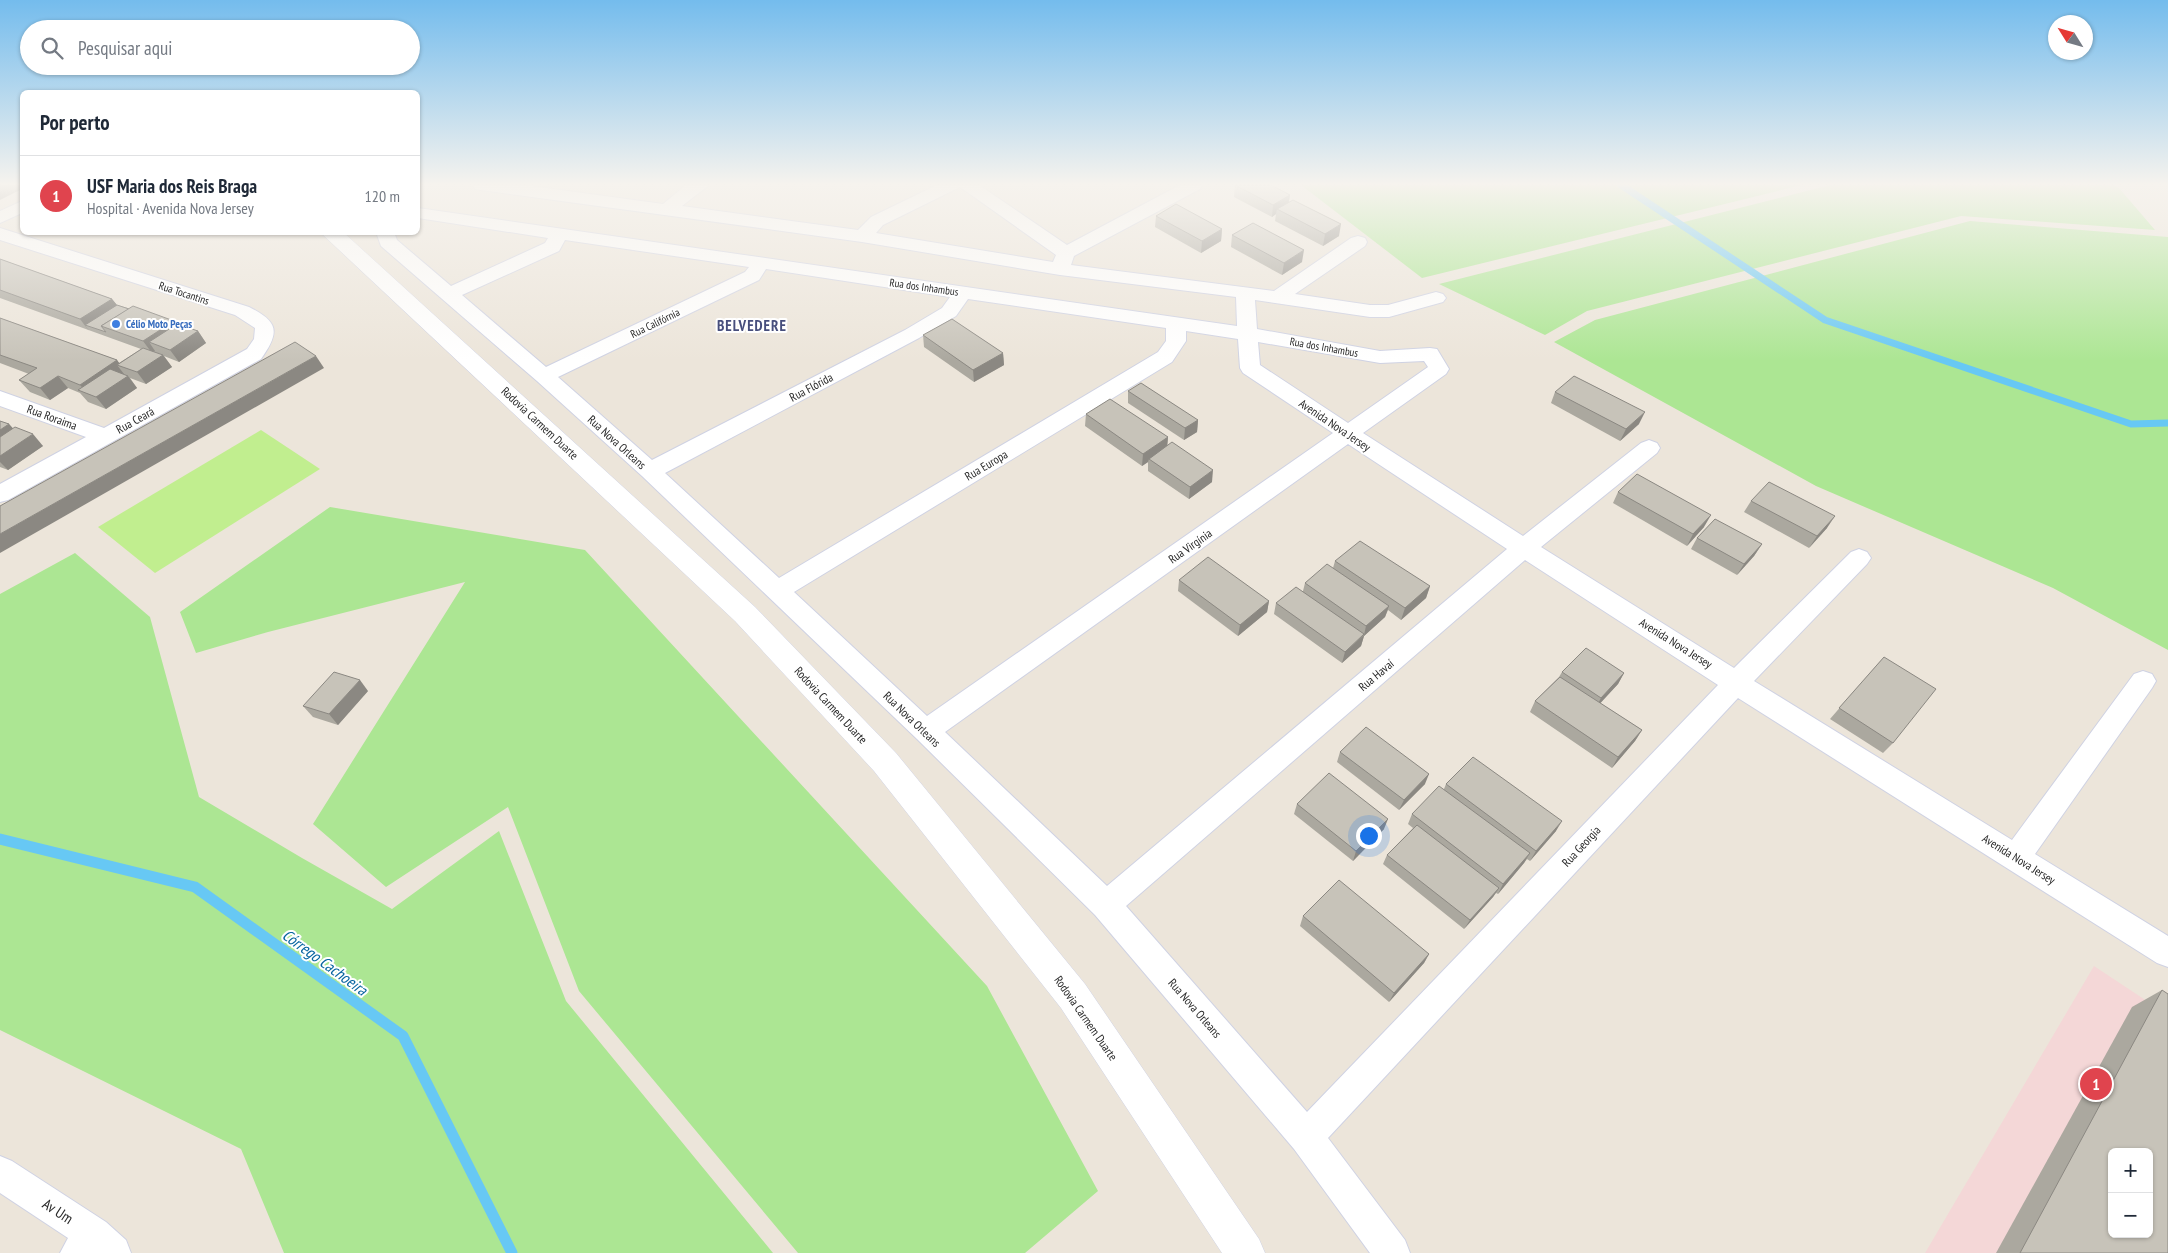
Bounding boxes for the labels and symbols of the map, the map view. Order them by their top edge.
north arrow [2048,15,2093,60]
street label: Rua dos Inhambus [889,275,960,299]
street label: Rua Tocantins [157,278,211,308]
street label: Rua Califórnia [628,305,682,341]
district label: BELVEDERE [717,316,787,335]
place label: Célio Moto Peças [126,317,192,331]
marker: Célio Moto Peças [110,318,122,330]
street label: Rua dos Inhambus [1289,334,1360,360]
street label: Rua Flórida [787,369,836,405]
street label: Rodovia Carmem Duarte [498,383,582,463]
street label: Avenida Nova Jersey [1296,395,1374,455]
street label: Rua Roraima [25,401,79,433]
street label: Rua Ceará [113,403,157,437]
street label: Rua Nova Orleans [585,412,649,472]
street label: Rua Europa [962,446,1010,484]
street label: Rua Virgínia [1165,525,1215,566]
street label: Avenida Nova Jersey [1637,615,1716,672]
street label: Rua Havaí [1355,656,1397,694]
street label: Rodovia Carmem Duarte [791,663,871,747]
street label: Rua Nova Orleans [880,688,944,750]
street label: Rua Georgia [1558,822,1604,869]
your location [1356,823,1382,849]
street label: Avenida Nova Jersey [1980,831,2059,888]
water label: Córrego Cachoeira [279,924,373,1001]
street label: Rodovia Carmem Duarte [1051,973,1121,1063]
street label: Rua Nova Orleans [1165,975,1225,1041]
pin: 1 [2080,1065,2112,1103]
street label: Av Um [39,1194,77,1228]

